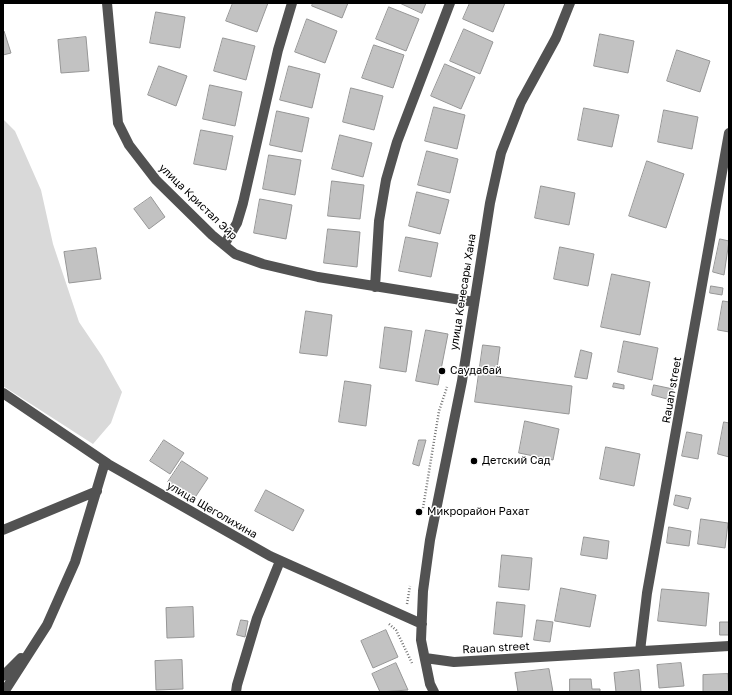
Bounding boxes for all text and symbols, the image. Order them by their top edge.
street label: улица Кристал Эйр [156,161,240,243]
street label: улица Кенесары Хана [447,233,479,351]
street label: Rauan street [660,356,684,424]
place label: Саудабай [450,364,502,378]
marker: Саудабай [437,366,447,376]
place label: Детский Сад [482,454,550,468]
marker: Детский Сад [469,456,479,466]
street label: улица Щеголихина [164,479,260,541]
place label: Микрорайон Рахат [427,505,529,519]
marker: Микрорайон Рахат [414,507,424,517]
street label: Rauan street [462,640,530,656]

